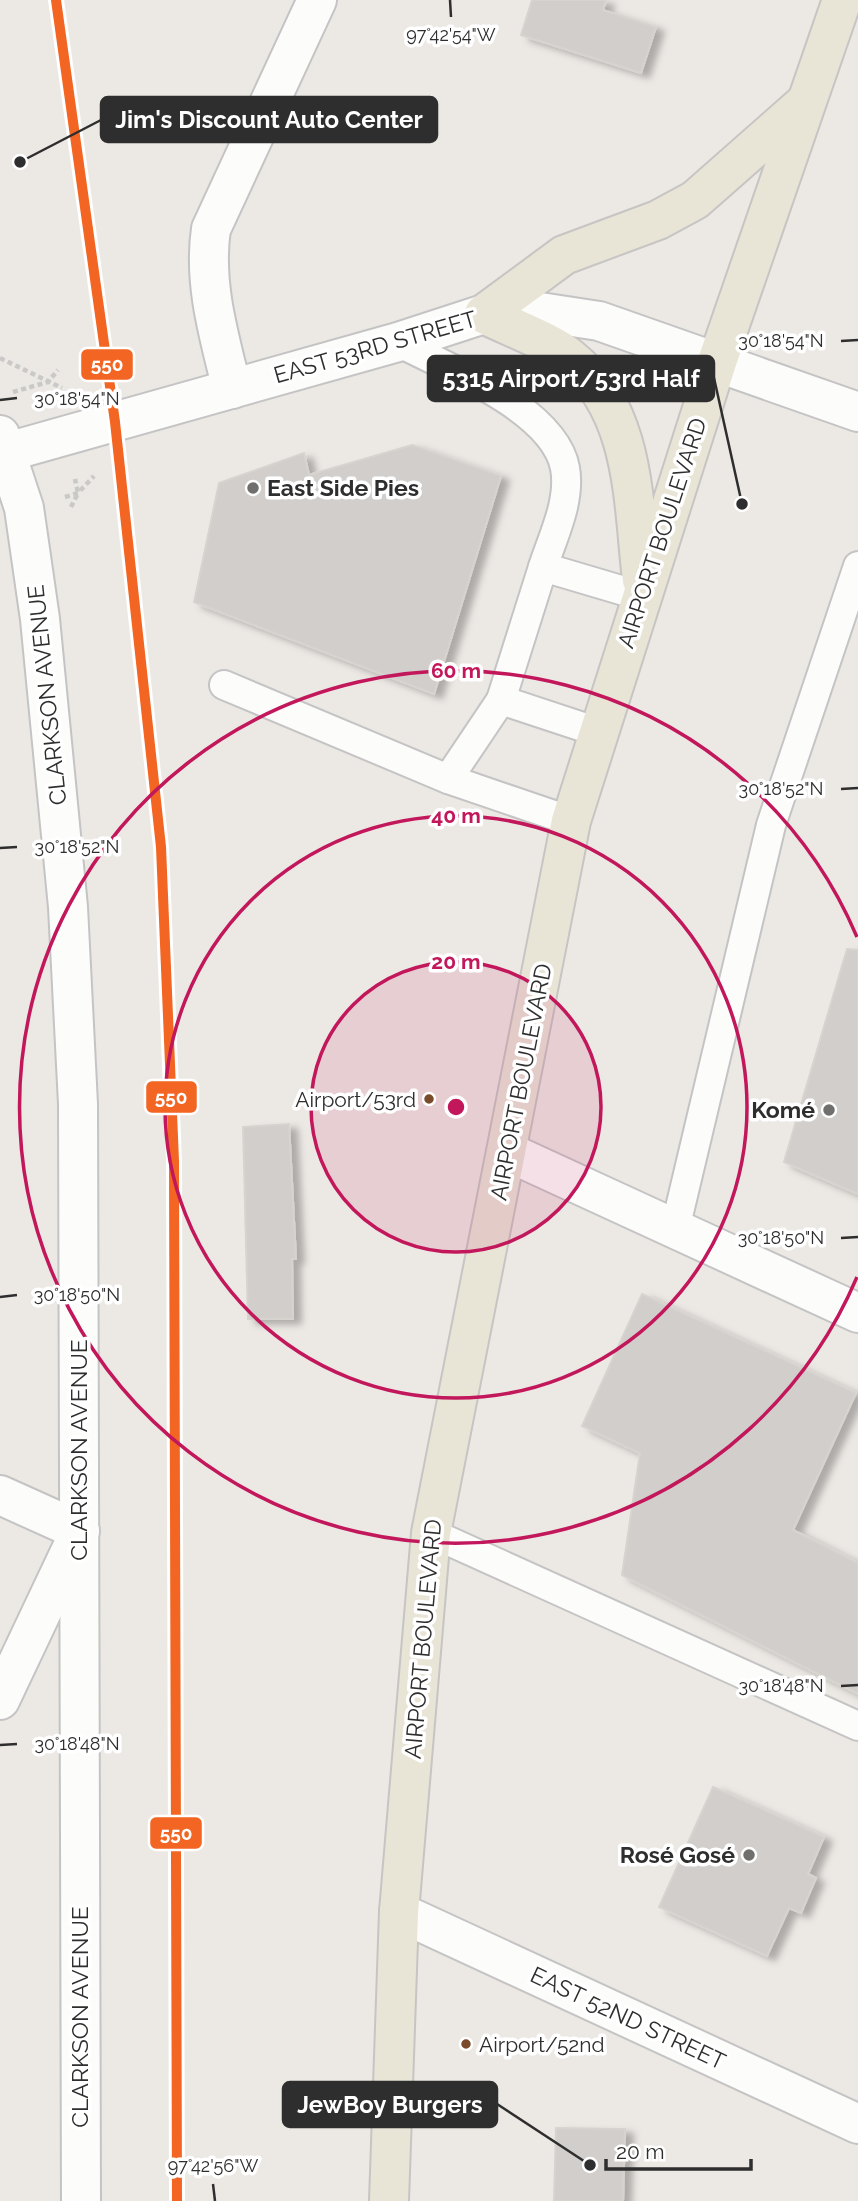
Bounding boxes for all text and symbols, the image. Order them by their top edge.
text: 97°42'54"W [406,24,496,45]
callout: Jim's Discount Auto Center [101,97,437,142]
text: Jim's Discount Auto Center [115,105,423,134]
street label: EAST 53RD STREET [270,305,479,388]
text: 30°18'54"N [738,330,824,351]
line badge: 550 [80,348,134,381]
text: 550 [91,353,123,375]
callout: 5315 Airport/53rd Half [428,356,714,401]
text: 5315 Airport/53rd Half [442,364,701,393]
text: 30°18'54"N [34,388,120,409]
street label: AIRPORT BOULEVARD [612,414,712,651]
place label: East Side Pies [267,474,419,501]
marker: East Side Pies [245,480,261,496]
street label: CLARKSON AVENUE [21,583,72,807]
text: 60 m [431,658,481,683]
text: 30°18'52"N [739,778,823,799]
text: 40 m [431,803,481,828]
text: 30°18'52"N [35,836,119,857]
text: 20 m [431,949,481,974]
street label: AIRPORT BOULEVARD [484,961,557,1203]
line badge: 550 [145,1080,198,1114]
text: 550 [155,1086,187,1108]
place label: Airport/53rd [295,1087,416,1112]
marker: Airport/53rd [422,1092,436,1106]
centre of rings [444,1095,468,1119]
place label: Komé [751,1096,815,1123]
marker: Komé [821,1102,837,1118]
text: 30°18'50"N [738,1227,824,1248]
text: 30°18'50"N [34,1284,120,1305]
street label: CLARKSON AVENUE [65,1339,92,1561]
street label: AIRPORT BOULEVARD [399,1518,446,1760]
text: 30°18'48"N [738,1675,824,1696]
text: 30°18'48"N [34,1733,120,1754]
line badge: 550 [149,1816,203,1850]
text: 550 [160,1822,192,1844]
place label: Rosé Gosé [620,1841,735,1868]
marker: Rosé Gosé [741,1847,757,1863]
street label: CLARKSON AVENUE [66,1906,93,2128]
street label: EAST 52ND STREET [526,1960,730,2075]
place label: Airport/52nd [479,2032,605,2057]
marker: Airport/52nd [459,2037,473,2051]
callout: JewBoy Burgers [283,2082,497,2127]
text: JewBoy Burgers [297,2090,483,2119]
scale bar [606,2128,751,2172]
text: 20 m [616,2139,664,2164]
text: 97°42'56"W [168,2155,258,2176]

